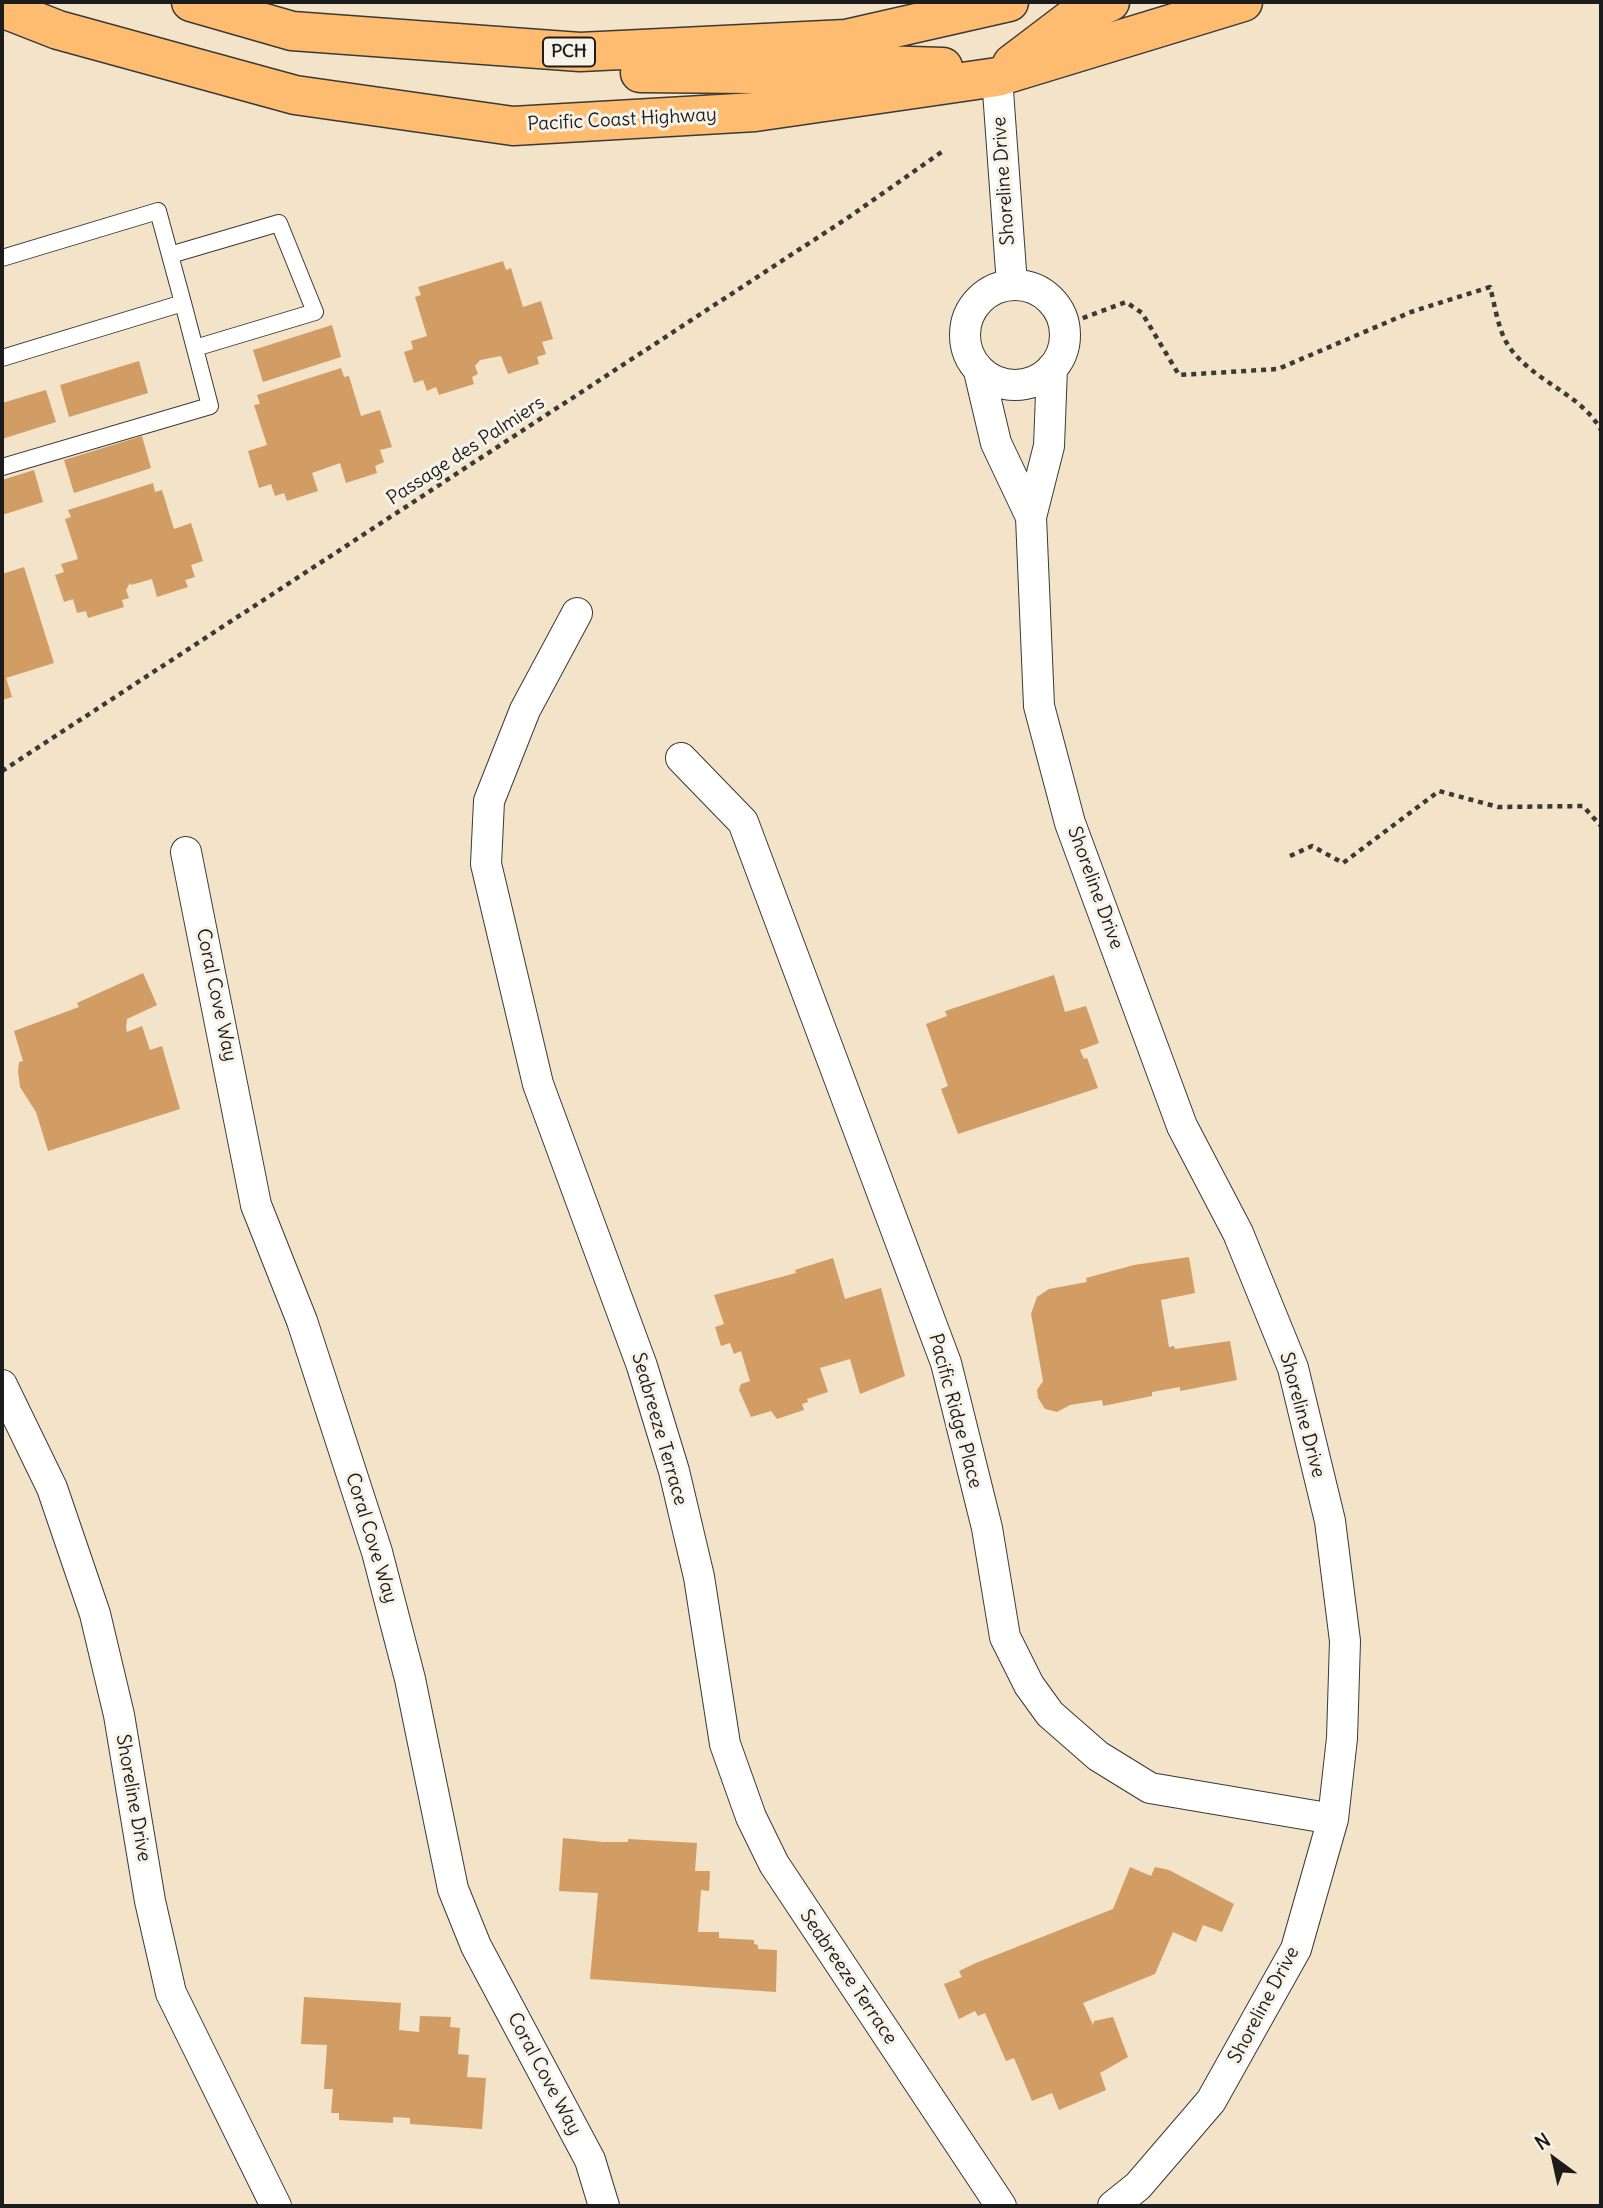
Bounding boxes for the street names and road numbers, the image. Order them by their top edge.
road number: PCH [543,38,595,66]
street label: Pacific Coast Highway [527,104,717,136]
street label: Shoreline Drive [988,116,1020,246]
street label: Passage des Palmiers [383,392,549,510]
street label: Shoreline Drive [1062,824,1128,952]
street label: Coral Cove Way [191,926,241,1064]
street label: Pacific Ridge Place [923,1331,987,1491]
street label: Seabreeze Terrace [626,1350,692,1508]
street label: Shoreline Drive [1274,1350,1330,1480]
street label: Coral Cove Way [340,1470,402,1606]
street label: Shoreline Drive [111,1733,155,1863]
street label: Seabreeze Terrace [794,1905,902,2049]
street label: Shoreline Drive [1224,1943,1304,2067]
street label: Coral Cove Way [502,2009,586,2139]

